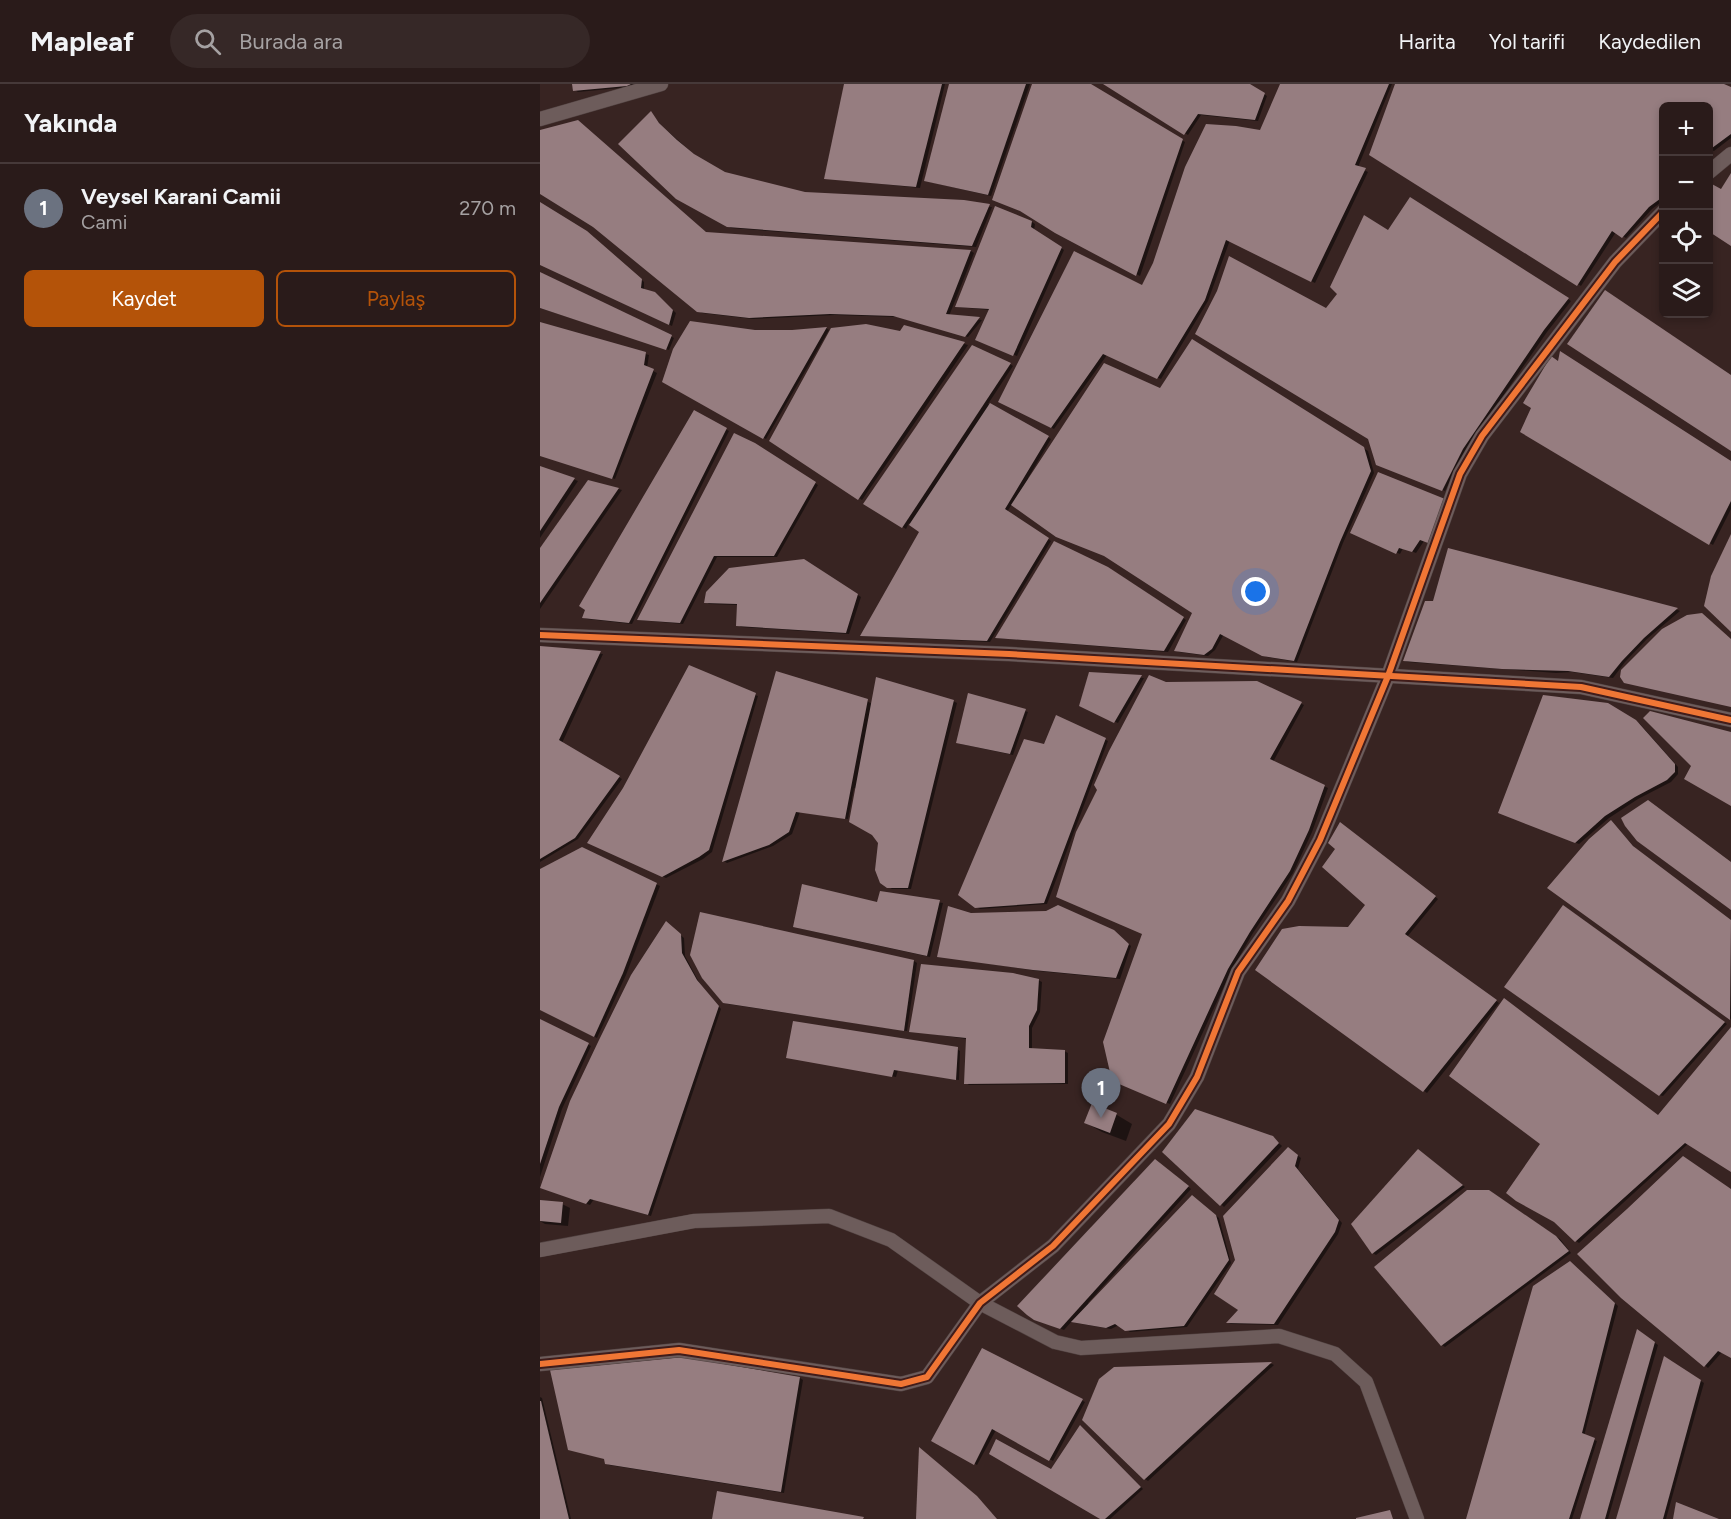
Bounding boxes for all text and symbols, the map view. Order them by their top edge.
search box [170,14,590,68]
text: Mapleaf [30,24,134,58]
icon: search [191,25,224,58]
text: Burada ara [239,28,343,55]
text: Harita [1399,29,1456,54]
text: Yol tarifi [1489,29,1565,54]
text: Kaydedilen [1598,29,1701,54]
map controls [1659,102,1713,318]
button: + [1659,102,1713,156]
text: Yakında [24,107,117,139]
button: − [1659,156,1713,210]
text: Veysel Karani Camii [81,183,281,210]
text: 1 [39,196,48,220]
text: 270 m [459,196,516,220]
text: Cami [81,210,127,234]
button: locate [1659,210,1713,264]
button: layers [1659,264,1713,318]
button: Kaydet [24,270,264,327]
button: Paylaş [276,270,516,327]
your location [1241,577,1270,606]
pin: 1 [1082,1068,1120,1118]

